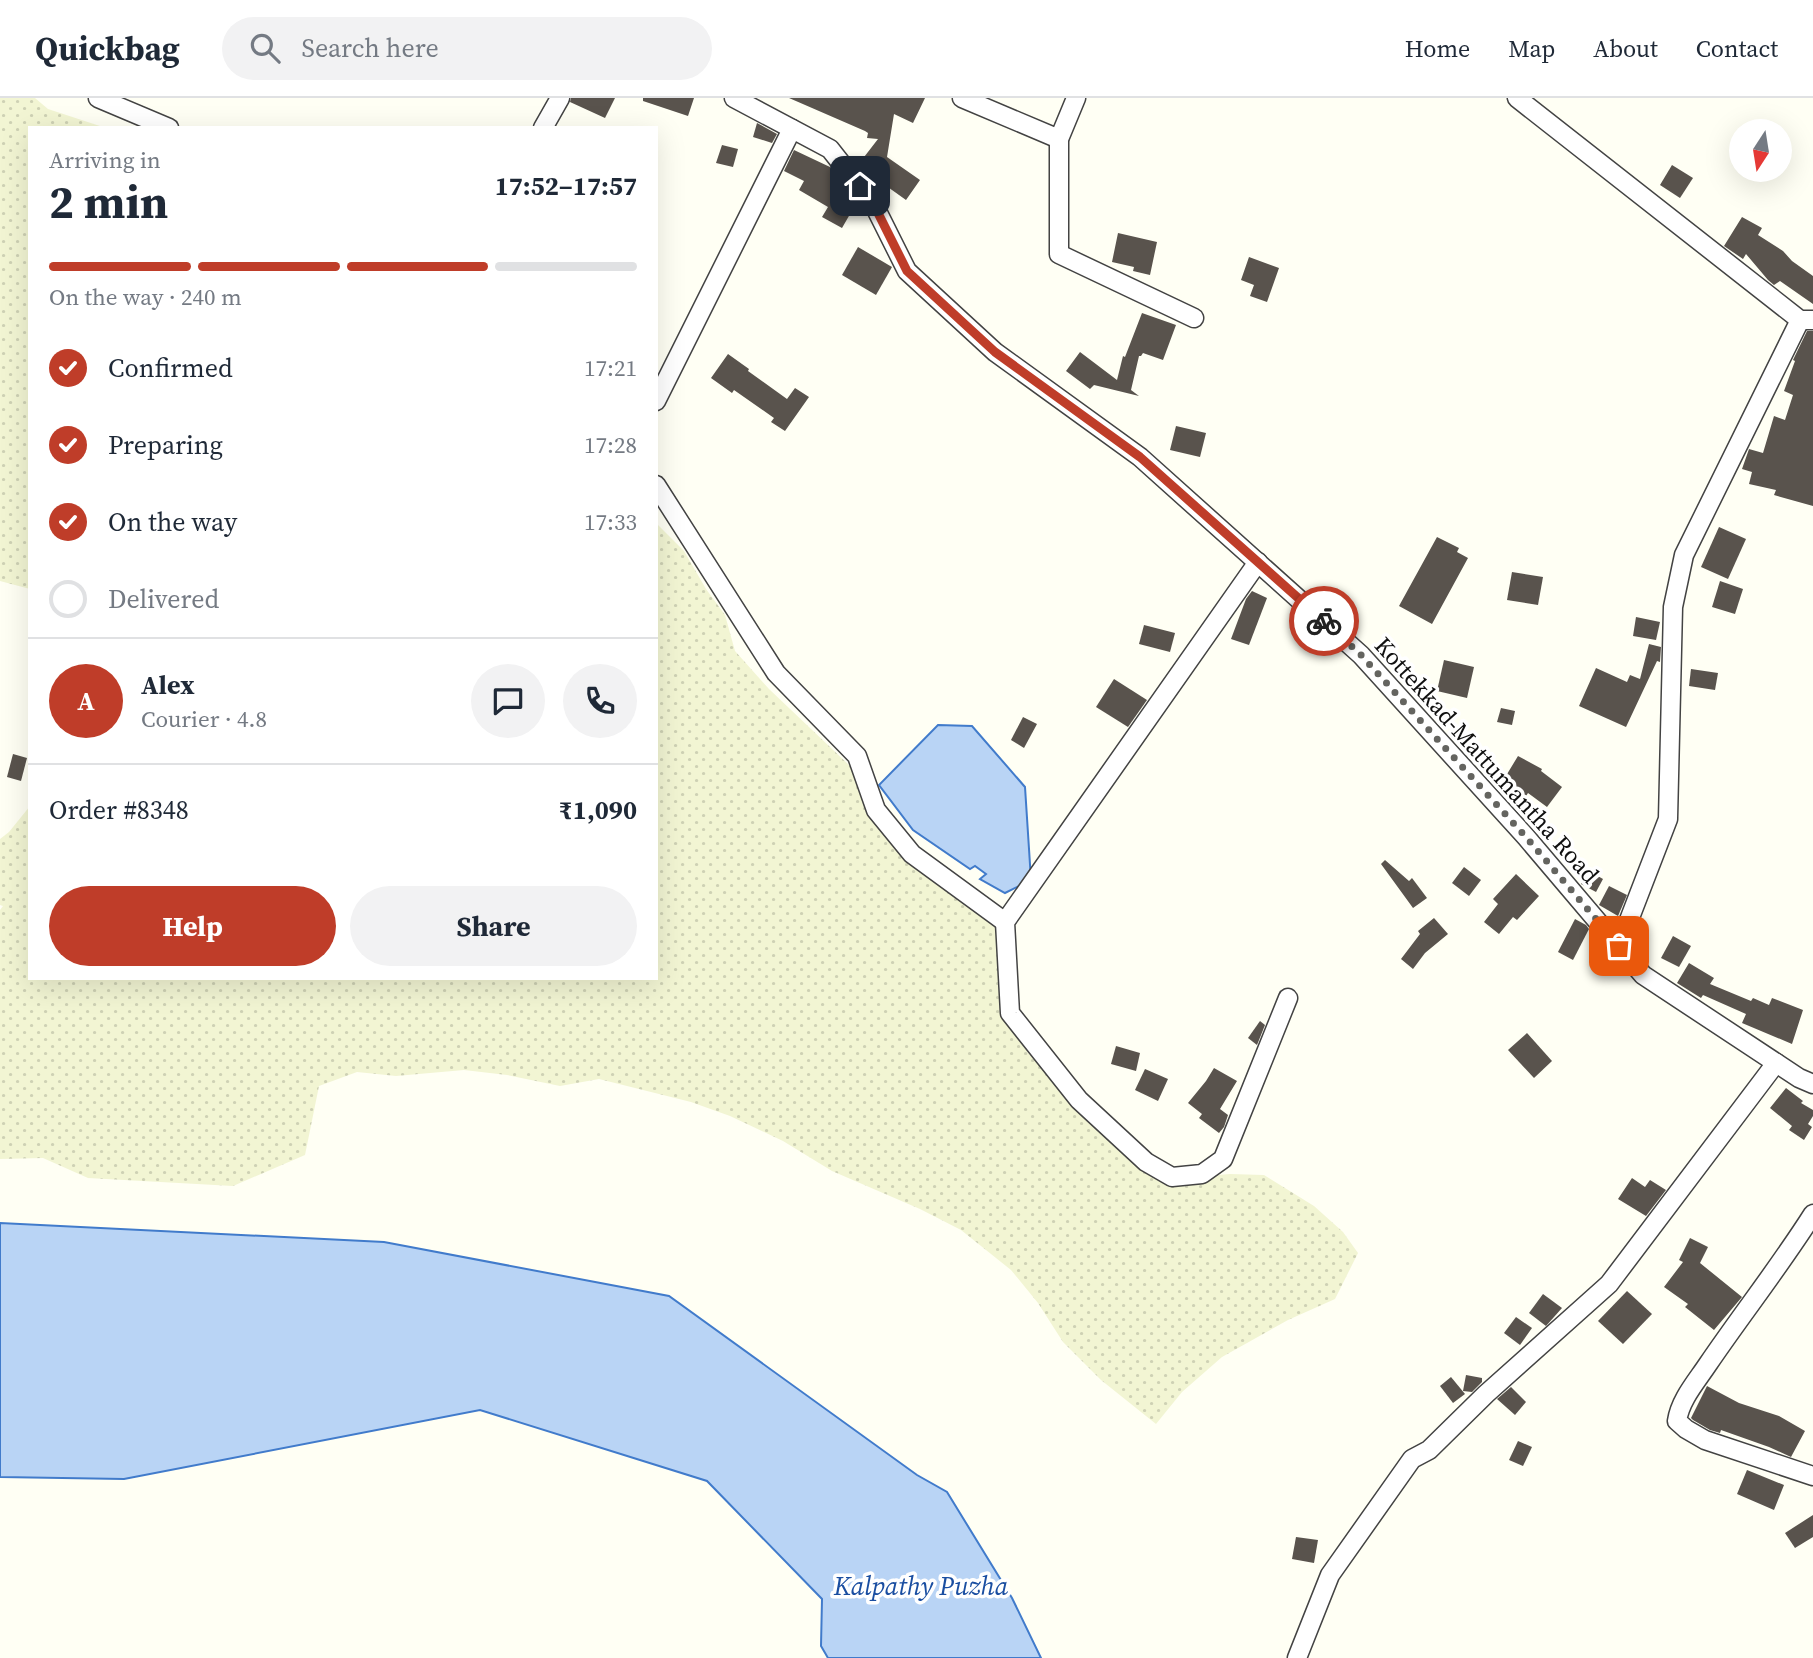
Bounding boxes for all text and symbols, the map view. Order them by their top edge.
search box [222,17,712,80]
text: Quickbag [35,26,180,71]
icon: search [246,29,284,67]
text: Search here [302,30,439,66]
text: Home [1405,32,1470,65]
text: Map [1508,32,1555,65]
text: About [1593,32,1658,65]
text: Contact [1696,32,1778,65]
north arrow [1729,119,1792,182]
map controls [1729,119,1792,182]
text: Arriving in [49,144,161,176]
pin [830,156,890,216]
icon: home [841,167,879,205]
text: 17:52–17:57 [495,168,637,204]
text: 2 min [49,170,168,233]
text: On the way · 240 m [49,281,242,313]
icon: check [49,349,87,387]
text: Confirmed [108,350,233,386]
text: 17:21 [584,352,637,384]
icon: check [49,426,87,464]
text: Preparing [108,427,223,463]
text: 17:28 [584,429,637,461]
icon: check [49,503,87,541]
text: On the way [108,504,237,540]
text: 17:33 [584,506,637,538]
text: Delivered [108,581,219,617]
courier [1289,586,1359,656]
icon: bike [1305,602,1343,640]
street label: Kottekkad-Mattumantha Road [1367,630,1607,891]
button: chat [471,664,545,738]
button: phone [563,664,637,738]
text: Alex [141,667,195,703]
text: A [77,683,95,719]
text: Courier · 4.8 [141,703,267,735]
text: Order #8348 [49,792,189,828]
text: ₹1,090 [559,792,637,828]
button: Help [49,886,336,966]
button: Share [350,886,637,966]
pin [1589,916,1649,976]
icon: bag [1600,927,1638,965]
water label: Kalpathy Puzha [833,1568,1009,1604]

